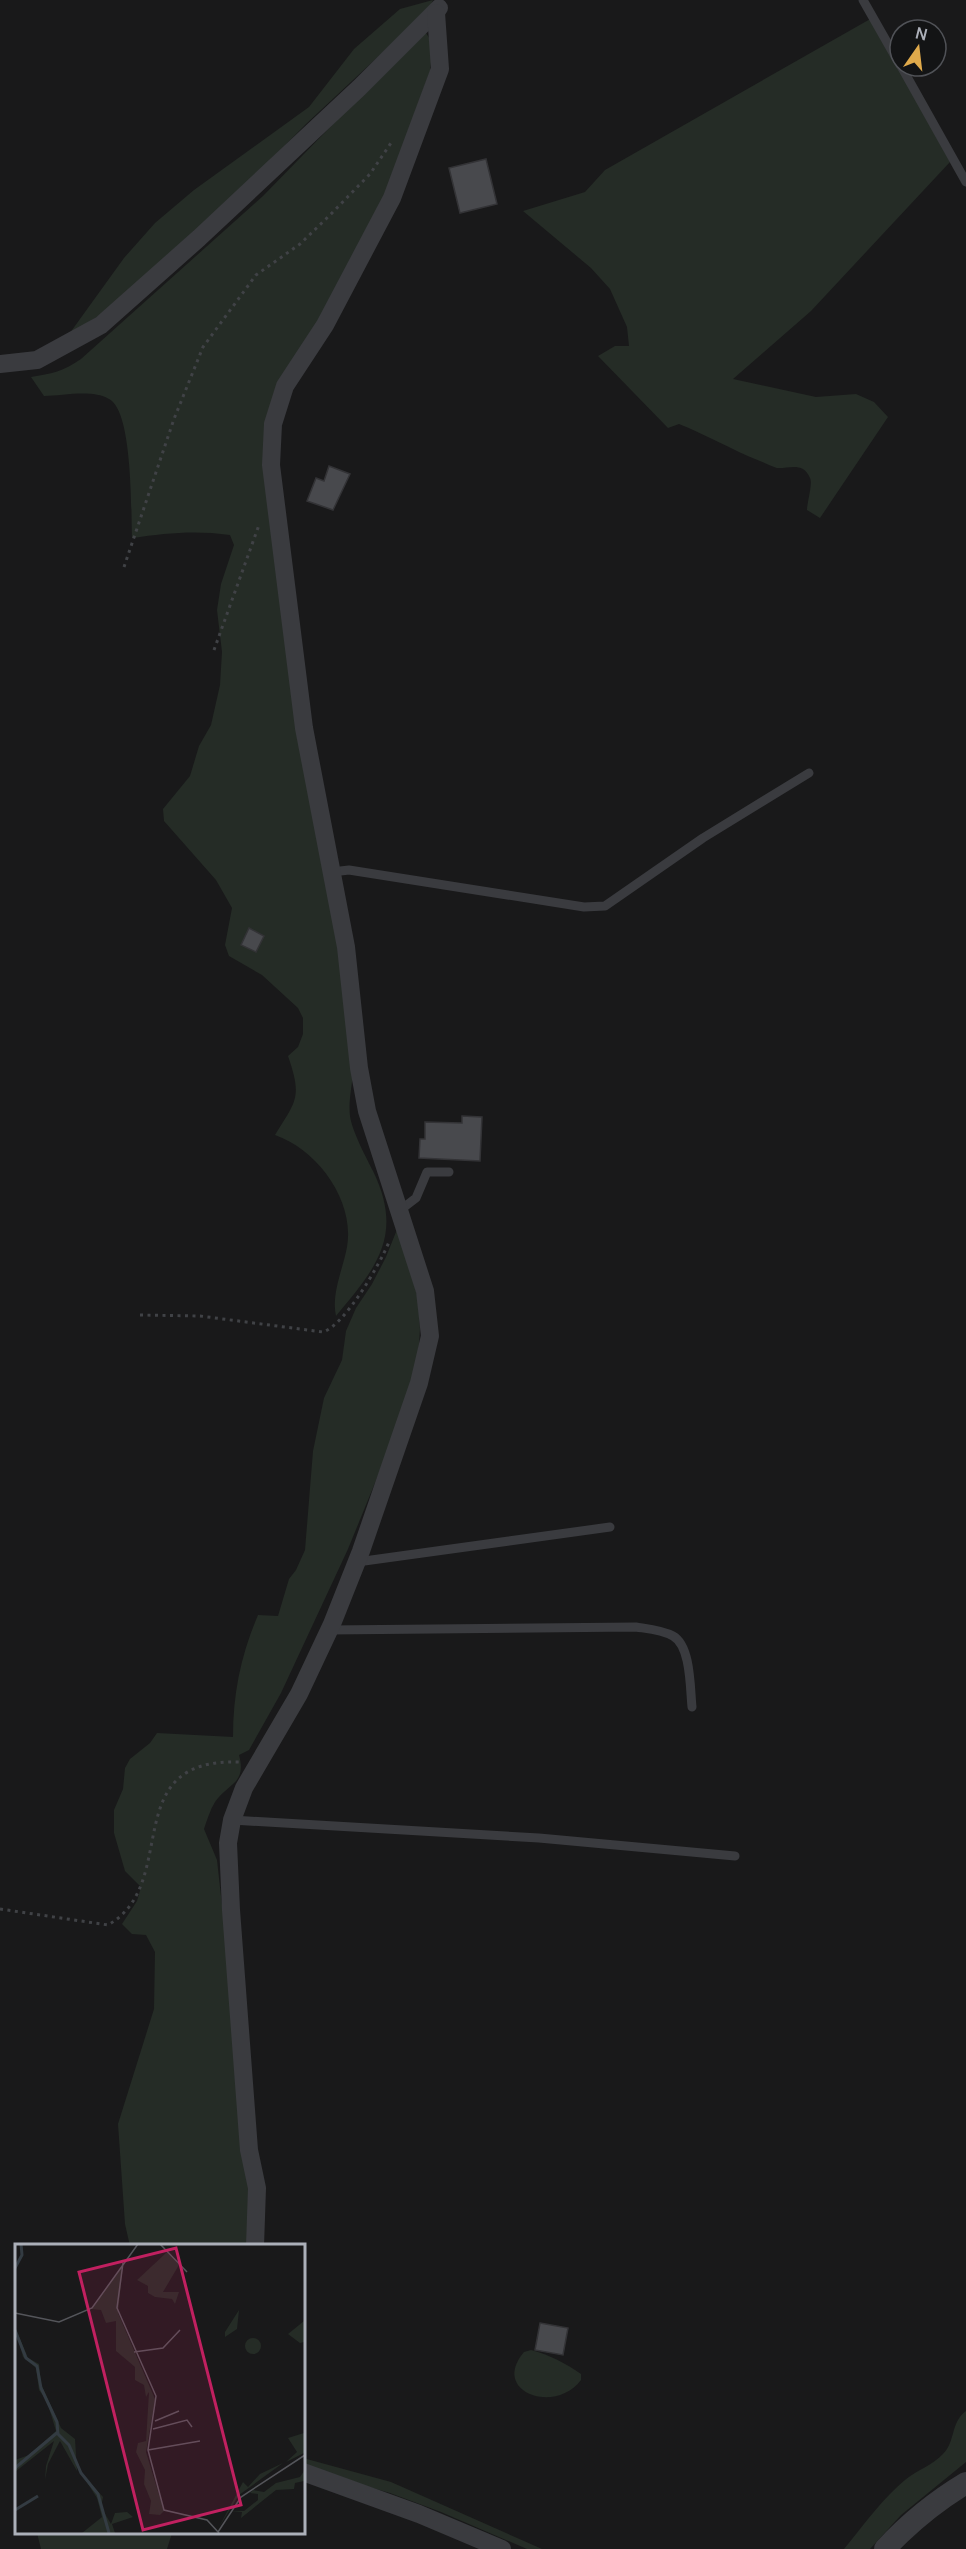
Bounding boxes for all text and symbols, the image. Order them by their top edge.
north arrow [888,18,948,78]
text: N [913,21,930,46]
inset map [15,2244,304,2534]

